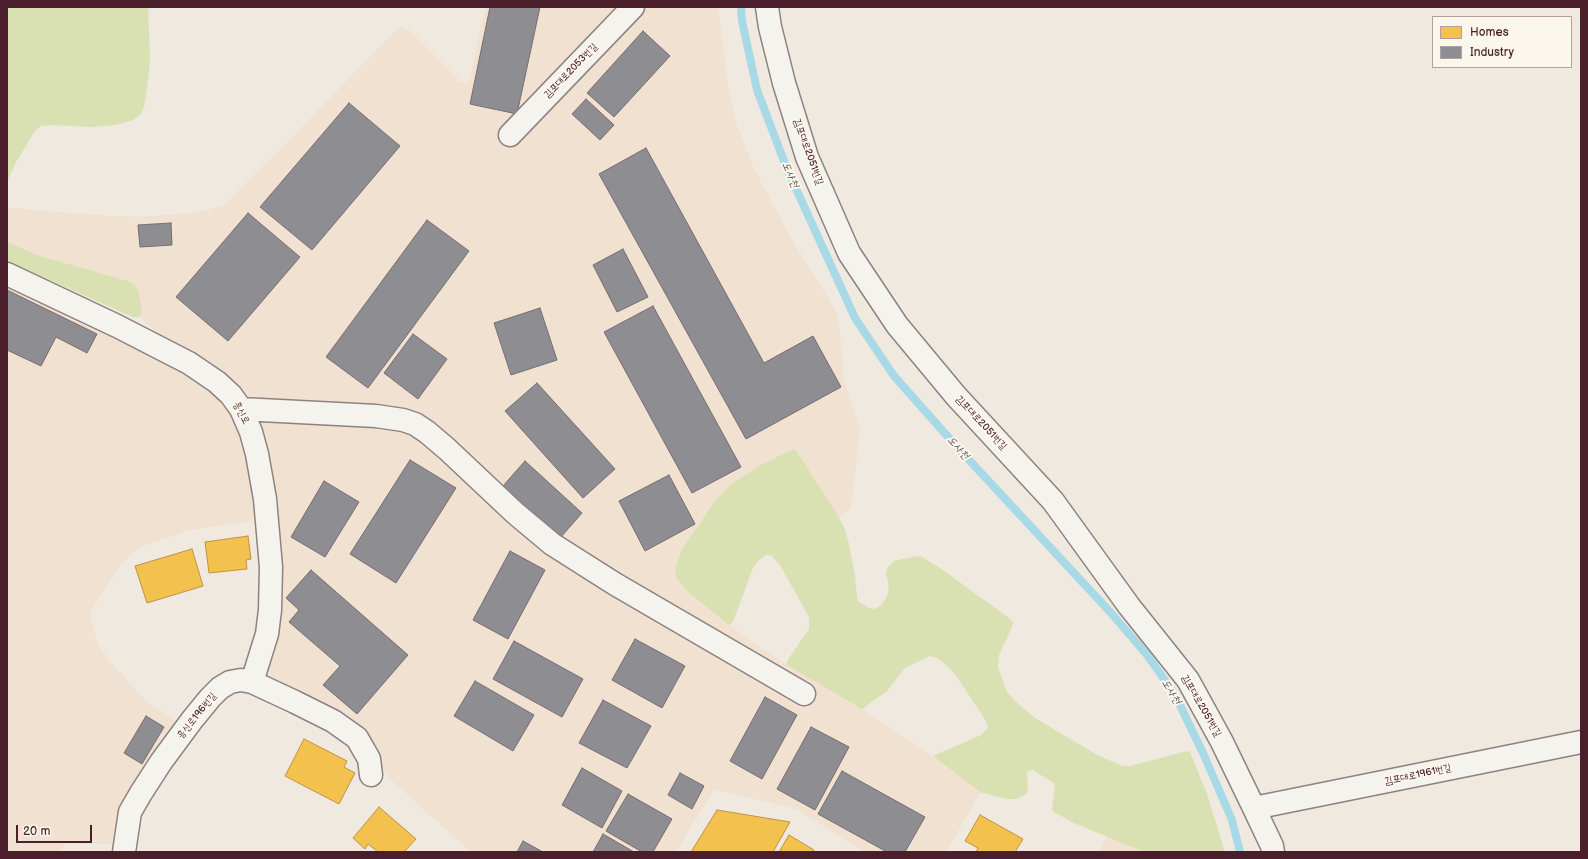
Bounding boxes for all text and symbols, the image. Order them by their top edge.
legend [1432,16,1572,68]
text: Homes [1470,25,1509,40]
street label: 김포대로2053번길 [542,41,600,101]
text: Industry [1470,45,1514,60]
street label: 김포대로2051번길 [790,117,826,187]
water label: 도사천 [779,160,801,190]
street label: 김포대로2051번길 [953,393,1009,453]
street label: 흥신로 [230,400,252,426]
water label: 도사천 [944,434,972,462]
street label: 김포대로2051번길 [1178,673,1224,739]
water label: 도사천 [1159,677,1183,707]
street label: 흥신로196번길 [175,690,219,742]
street label: 김포대로1961번길 [1384,762,1452,788]
scale bar [18,817,94,843]
text: 20 m [23,824,50,839]

